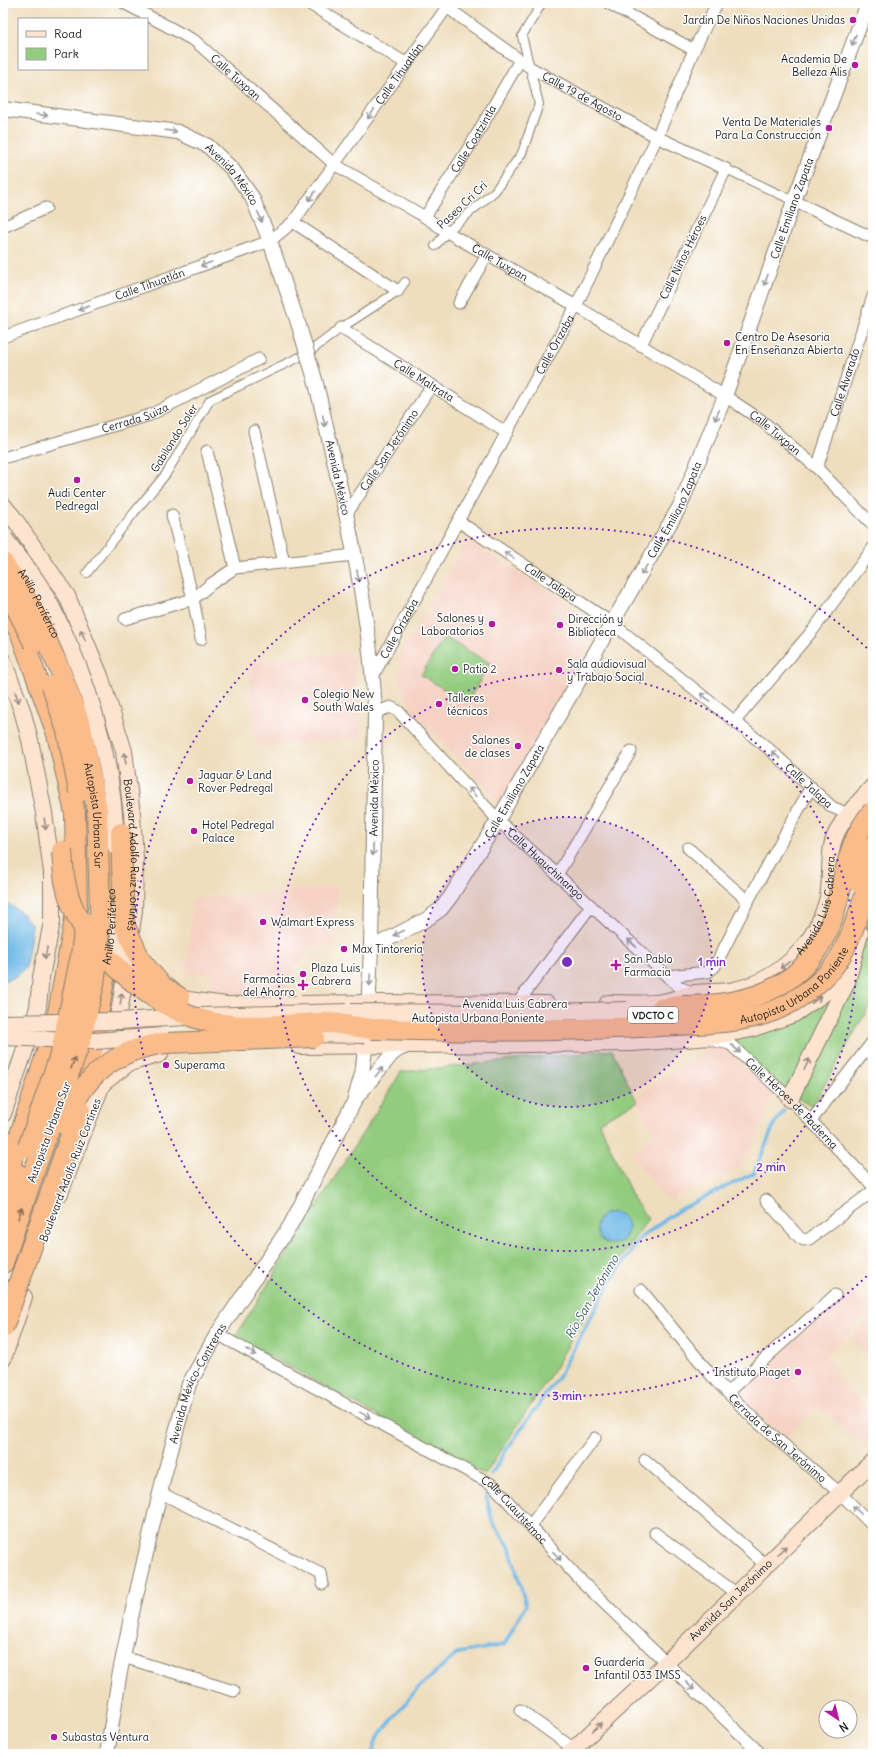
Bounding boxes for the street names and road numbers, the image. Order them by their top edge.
street label: Calle Tihuatlán [372,40,426,107]
street label: Calle Tuxpan [208,51,264,103]
street label: Calle 19 de Agosto [540,68,625,124]
street label: Calle Coatzintla [448,102,499,175]
street label: Avenida México [202,140,262,207]
street label: Calle Emiliano Zapata [767,156,817,261]
street label: Paseo Cri Crí [434,178,490,232]
street label: Calle Niños Héroes [656,212,710,302]
street label: Calle Tuxpan [469,241,531,284]
street label: Calle Tihuatlán [113,265,187,303]
street label: Calle Orizaba [533,312,577,377]
street label: Calle Alvarado [827,346,863,418]
street label: Calle Maltrata [391,356,457,405]
street label: Cerrada Suiza [100,400,171,436]
street label: Gabilondo Soler [147,401,201,475]
street label: Calle San Jerónimo [357,406,421,493]
street label: Calle Tuxpan [747,407,804,458]
street label: Avenida México [322,438,353,516]
street label: Calle Emiliano Zapata [644,459,704,561]
street label: Calle Jalapa [522,560,579,605]
street label: Anillo Periférico [15,566,63,640]
street label: Calle Orizaba [377,596,421,661]
street label: Calle Emiliano Zapata [481,742,547,841]
street label: Avenida México [366,759,382,837]
street label: Calle Jalapa [782,760,836,811]
street label: Autopista Urbana Sur [81,761,106,869]
street label: Boulevard Adolfo Ruiz Cortines [121,778,142,932]
street label: Calle Huauchinango [504,825,587,903]
street label: Avenida Luis Cabrera [793,856,838,958]
street label: Anillo Periférico [99,888,119,966]
street label: Autopista Urbana Poniente [739,944,851,1027]
street label: Avenida Luis Cabrera [462,997,568,1011]
road number: VDCTO C [628,1007,678,1023]
street label: Autopista Urbana Poniente [412,1011,544,1025]
street label: Calle Héroes de Padierna [742,1055,841,1152]
street label: Autopista Urbana Sur [24,1079,74,1184]
street label: Boulevard Adolfo Ruiz Cortines [36,1096,104,1244]
street label: Avenida México-Contreras [166,1320,229,1445]
street label: Cerrada de San Jerónimo [726,1391,829,1485]
street label: Calle Cuauhtémoc [478,1473,551,1547]
street label: Avenida San Jerónimo [686,1556,775,1644]

